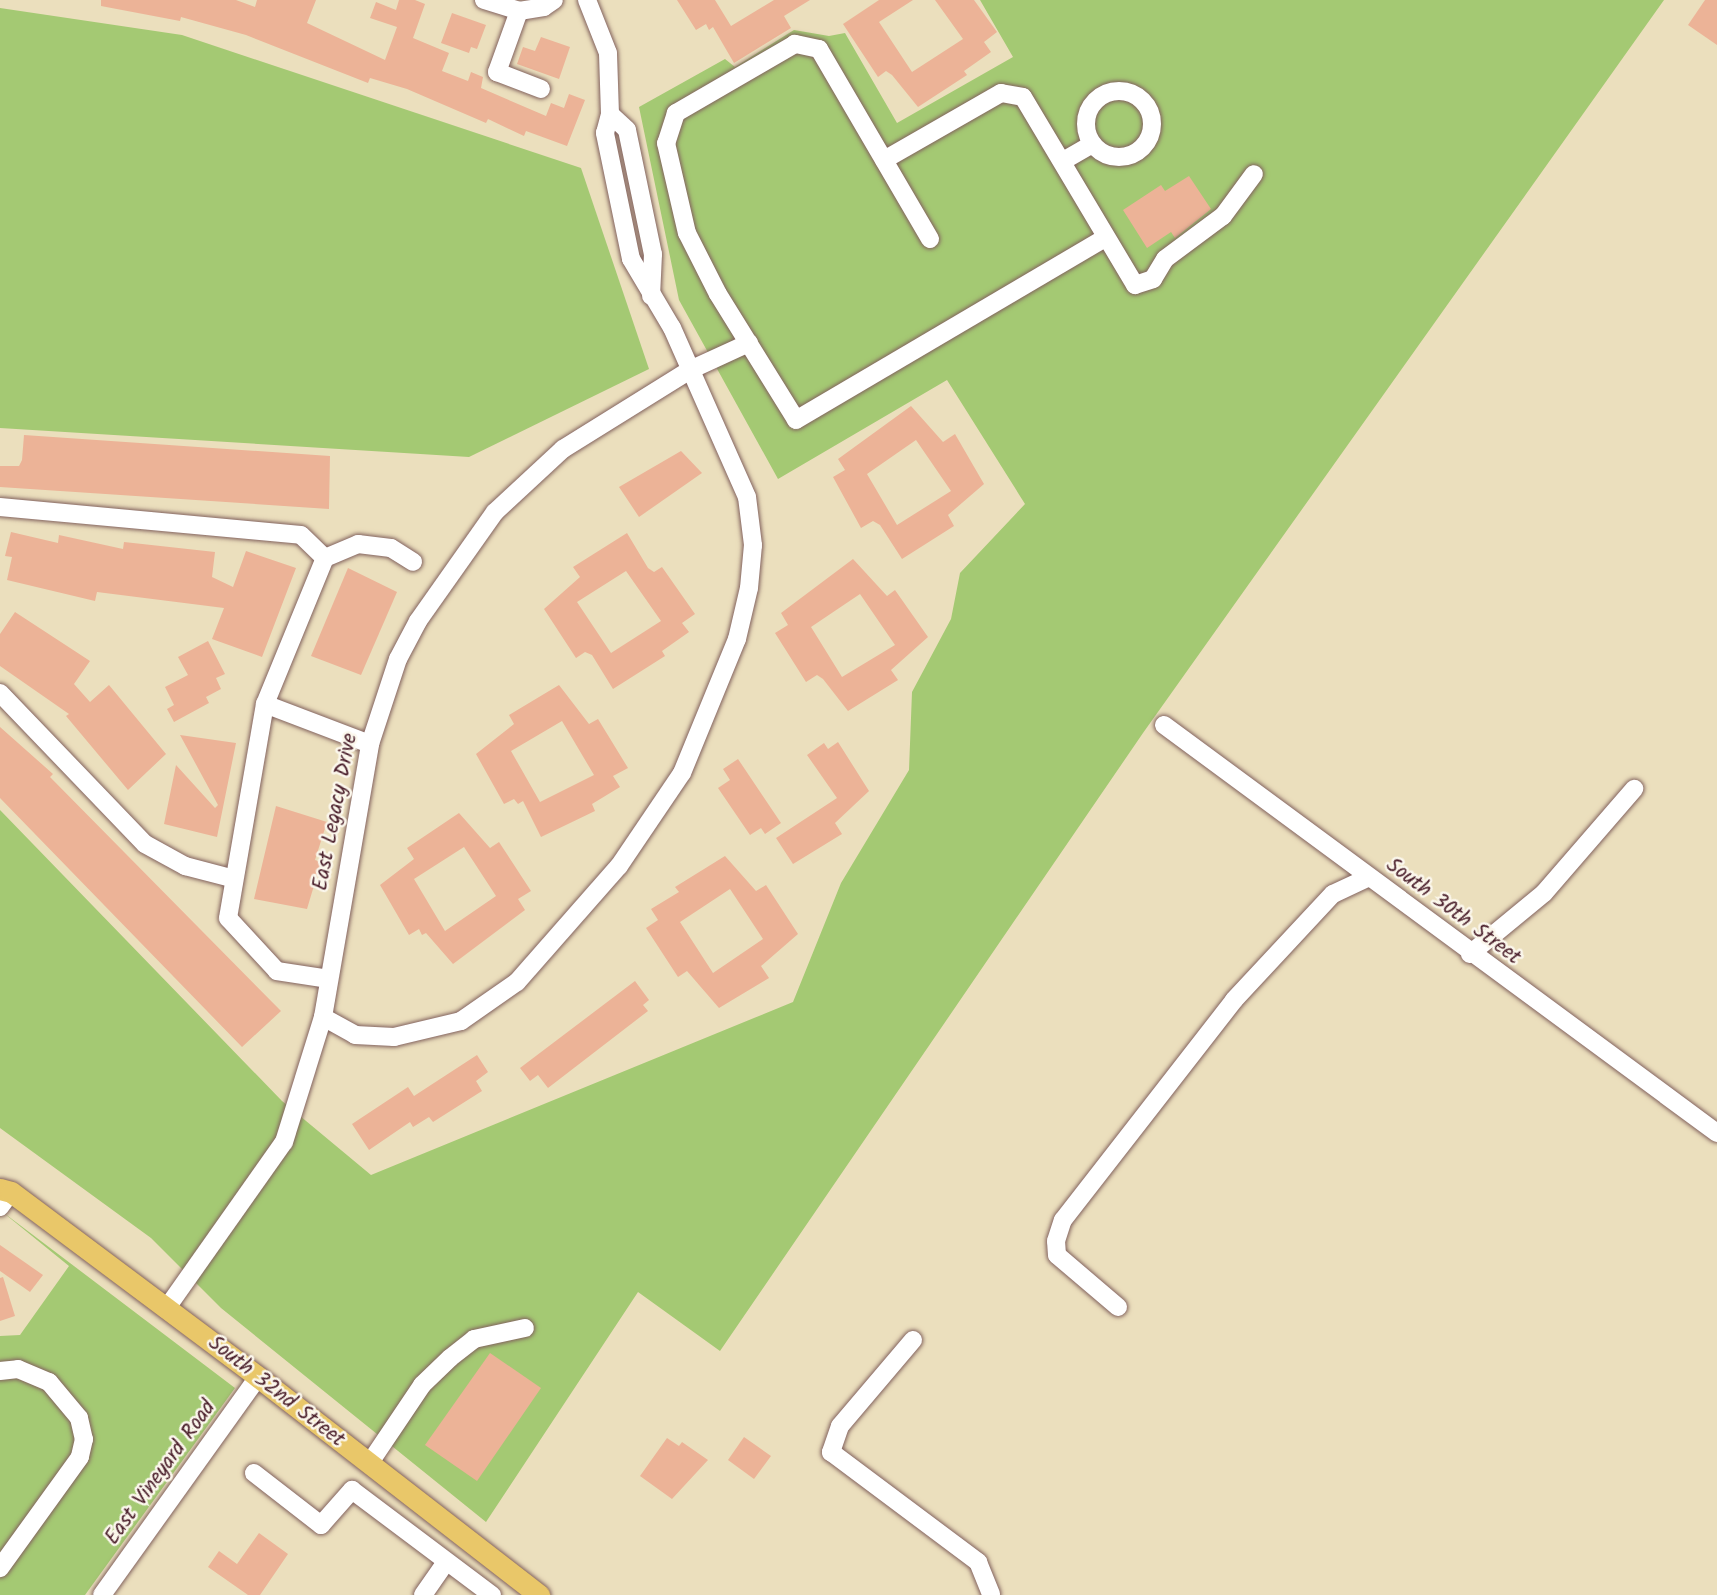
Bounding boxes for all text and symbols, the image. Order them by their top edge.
street label: East Legacy Drive [308,731,364,893]
street label: South 30th Street [1381,853,1525,971]
street label: South 32nd Street [203,1331,349,1453]
street label: East Vineyard Road [100,1396,222,1550]

